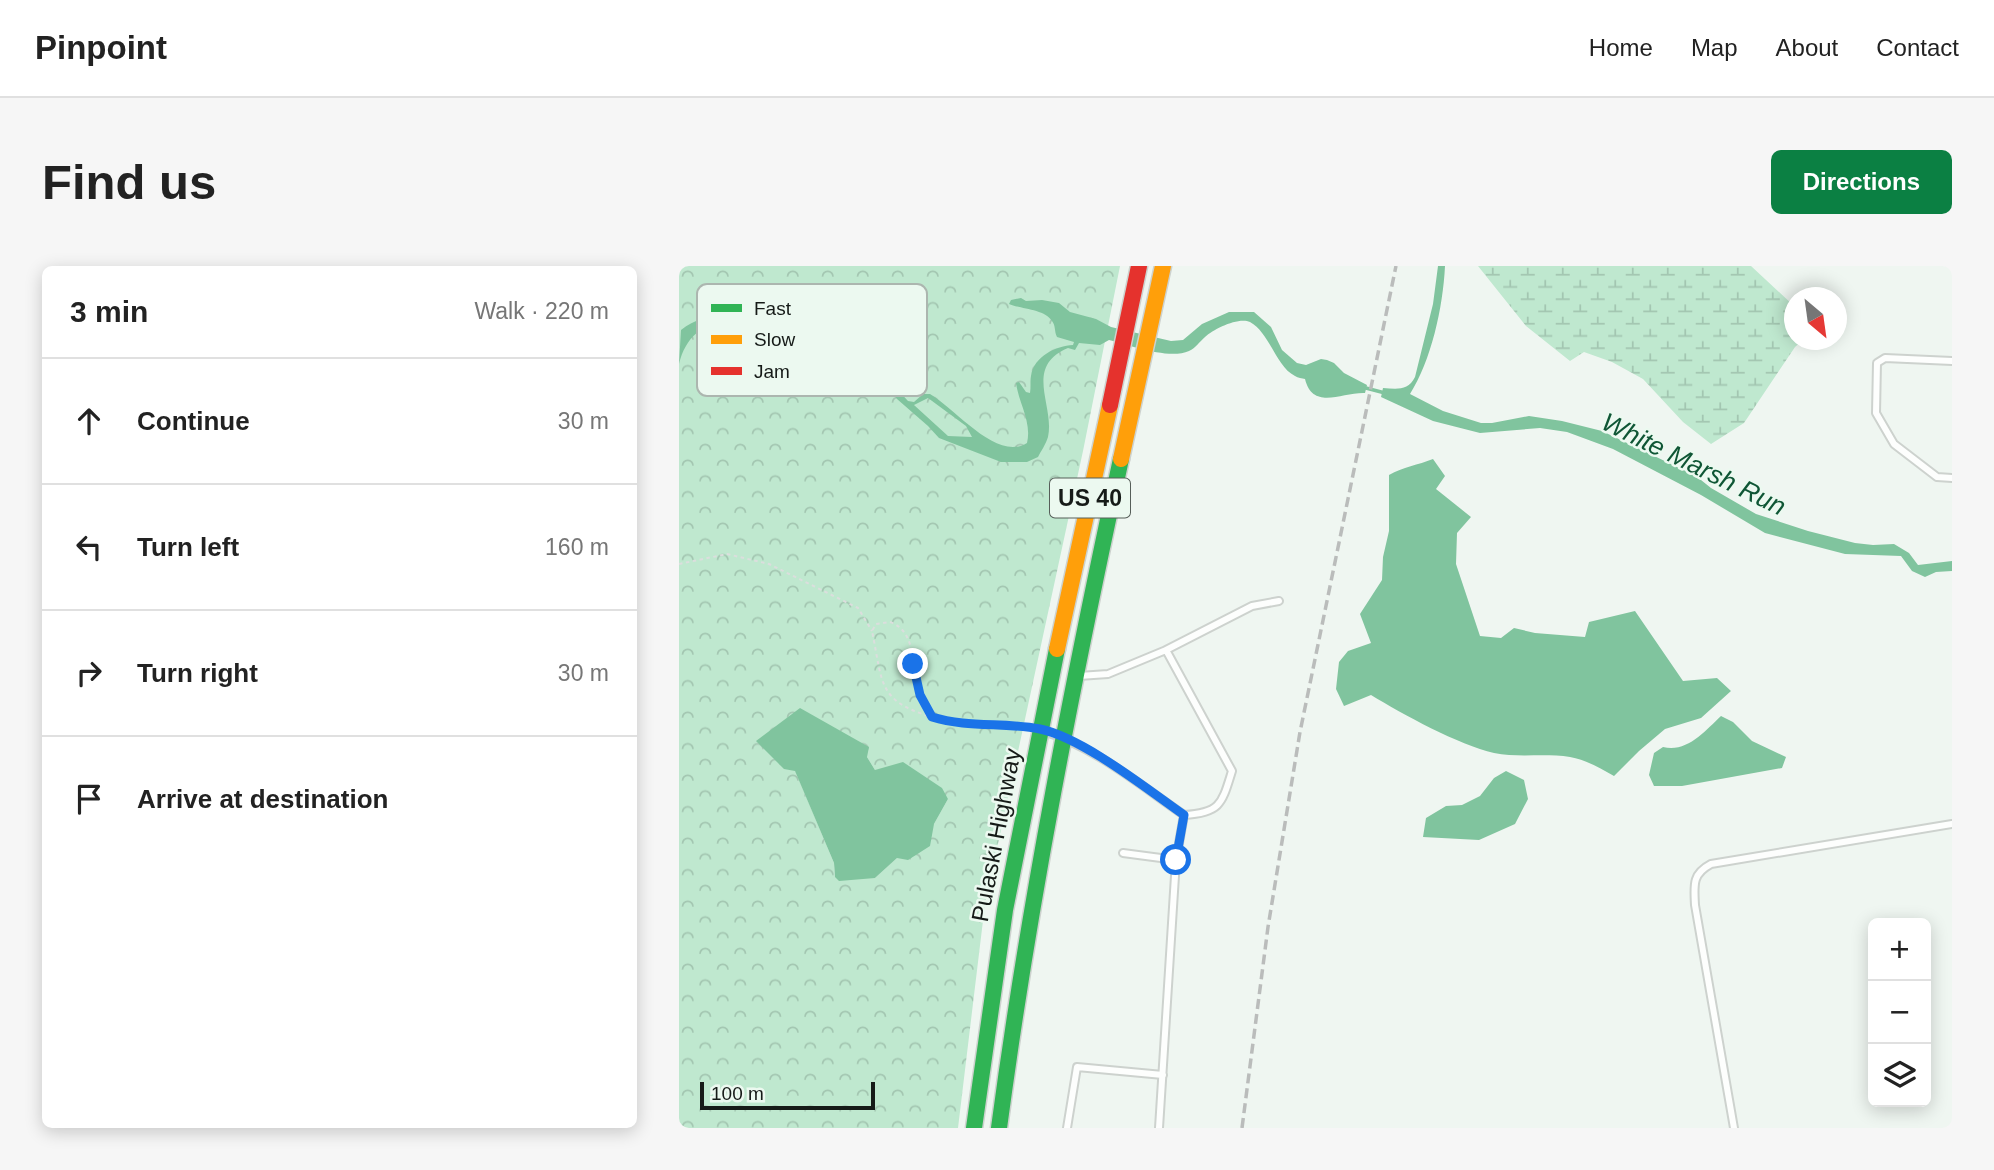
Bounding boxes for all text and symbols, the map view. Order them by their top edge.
text: Pinpoint [35,29,167,66]
text: Home [1589,34,1653,61]
text: Map [1691,34,1738,61]
text: About [1776,34,1838,61]
text: Contact [1876,34,1959,61]
button: Directions [1771,150,1952,214]
text: Find us [42,155,216,209]
legend [697,284,927,396]
north arrow [1784,287,1847,350]
text: 3 min [70,295,148,328]
text: Walk · 220 m [474,298,609,324]
text: Fast [754,298,792,319]
text: Slow [754,329,795,350]
text: Jam [754,361,790,382]
icon: ahead [70,402,108,440]
text: Continue [137,406,250,436]
water label: White Marsh Run [1597,406,1791,522]
text: 30 m [558,408,609,434]
road number: US 40 [1050,479,1130,518]
icon: left [70,528,108,566]
text: Turn left [137,532,239,562]
text: 160 m [545,534,609,560]
route end [897,648,928,679]
icon: right [70,654,108,692]
text: Turn right [137,658,258,688]
text: 30 m [558,660,609,686]
street label: Pulaski Highway [966,746,1026,924]
icon: arrive [70,780,108,818]
text: Arrive at destination [137,784,388,814]
route start [1160,844,1191,875]
map controls [1868,918,1931,1107]
button: + [1868,918,1931,981]
button: − [1868,981,1931,1044]
button: layers [1868,1044,1931,1107]
scale bar [700,1079,875,1111]
text: 100 m [711,1083,764,1104]

